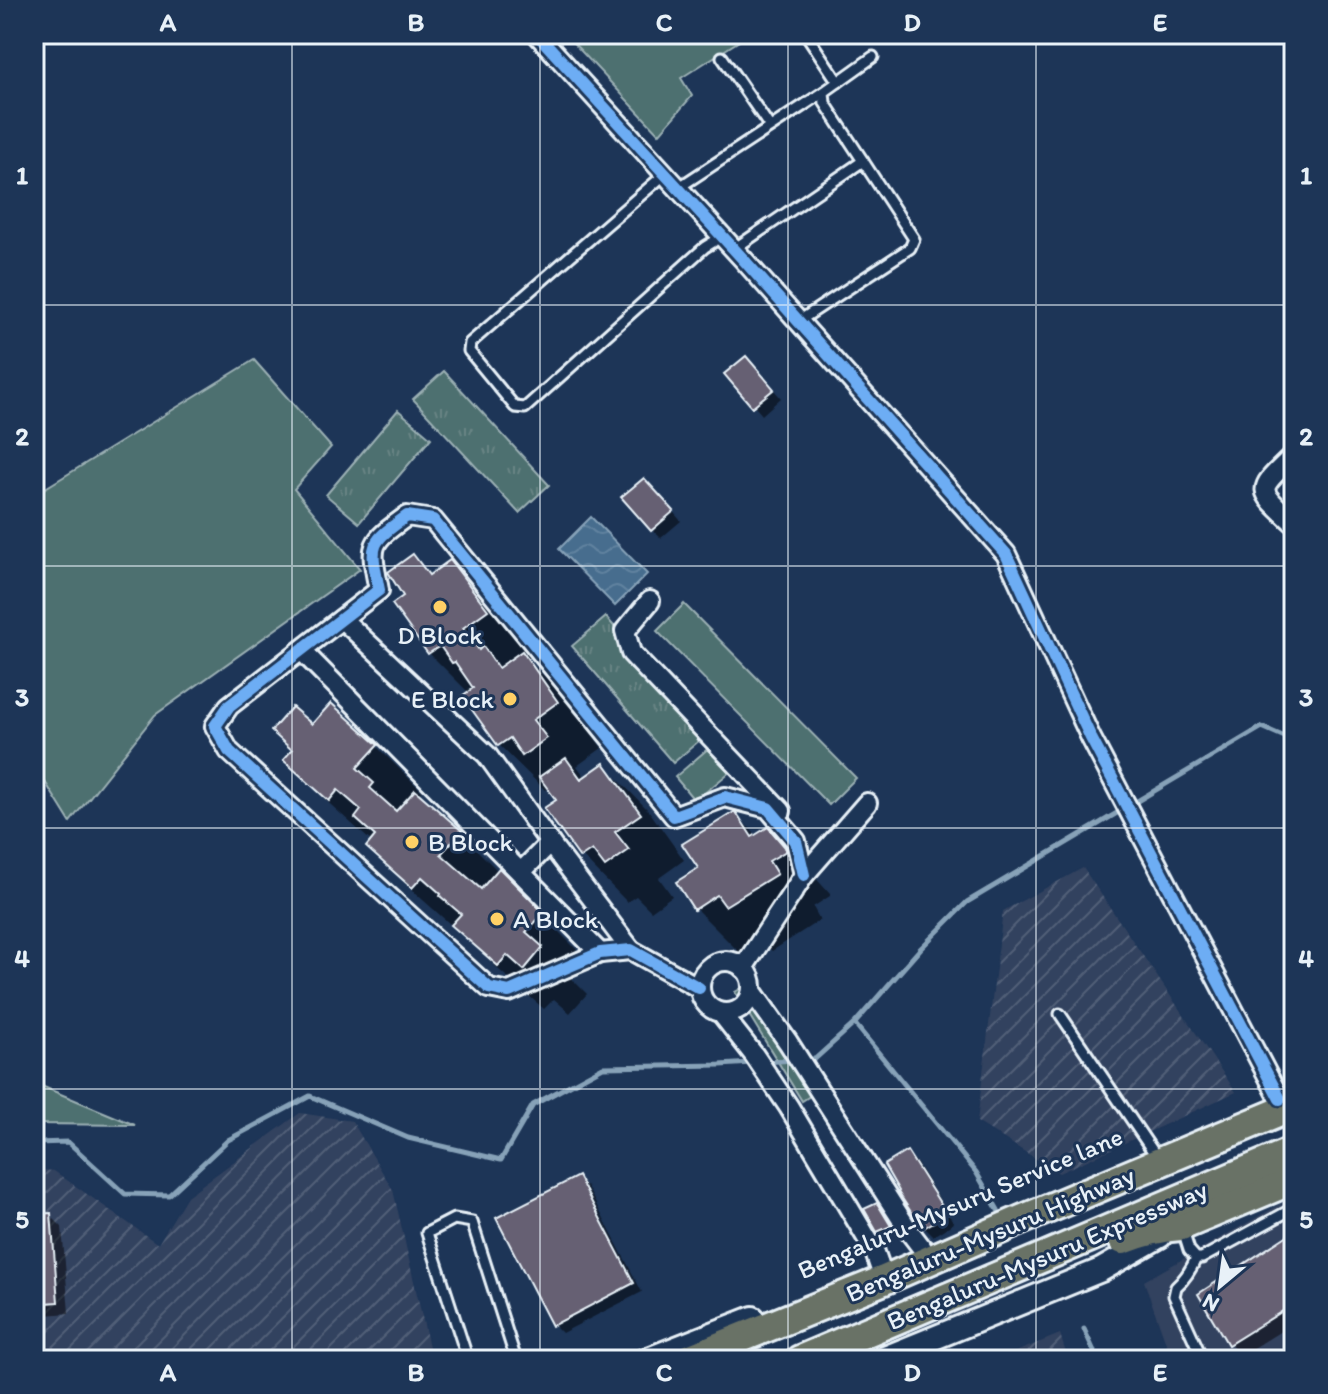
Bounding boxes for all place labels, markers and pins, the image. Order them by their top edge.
marker: D Block [431,598,449,616]
place label: D Block [397,619,483,651]
place label: E Block [411,683,495,715]
marker: E Block [501,690,519,708]
place label: B Block [428,826,514,858]
marker: B Block [403,833,421,851]
place label: A Block [513,903,599,935]
marker: A Block [488,910,506,928]

